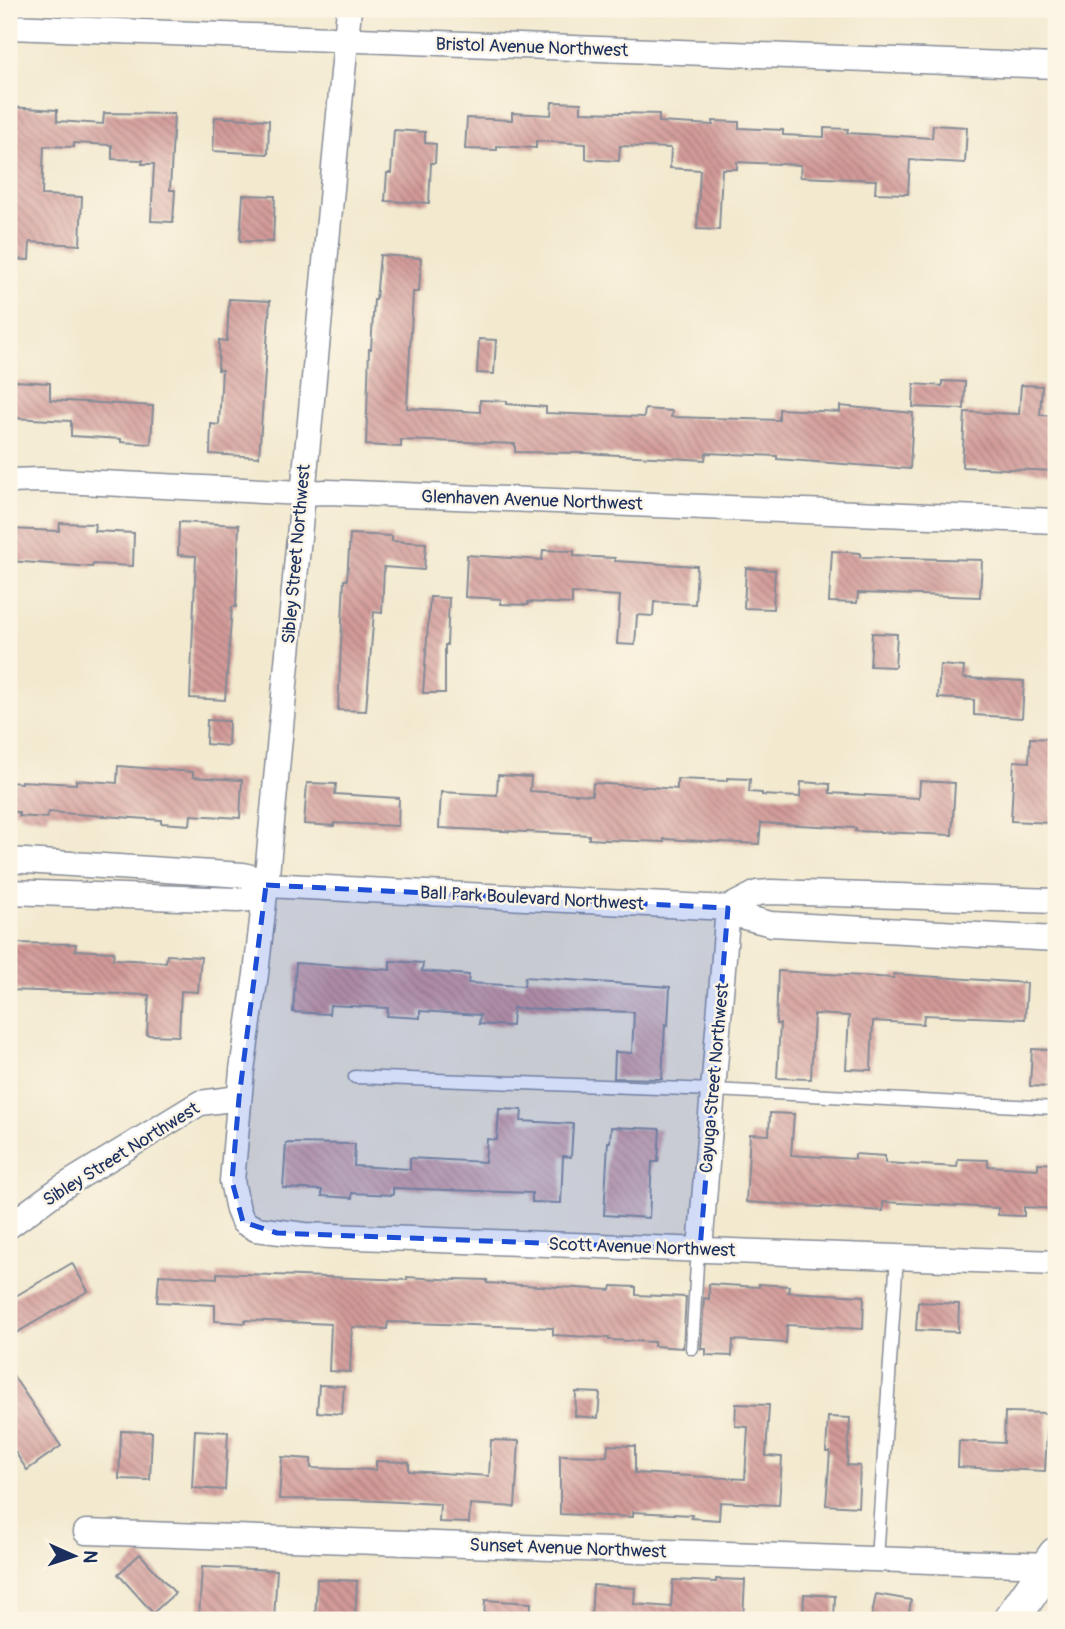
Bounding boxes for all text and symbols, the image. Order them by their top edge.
street label: Bristol Avenue Northwest [435,33,629,62]
street label: Sibley Street Northwest [277,463,316,645]
street label: Glenhaven Avenue Northwest [421,485,644,516]
street label: Ball Park Boulevard Northwest [419,881,645,916]
street label: Cayuga Street Northwest [695,981,734,1174]
street label: Sibley Street Northwest [39,1097,204,1212]
street label: Scott Avenue Northwest [548,1233,737,1262]
north arrow [38,1520,108,1590]
street label: Sunset Avenue Northwest [469,1534,668,1563]
text: N [78,1550,102,1564]

